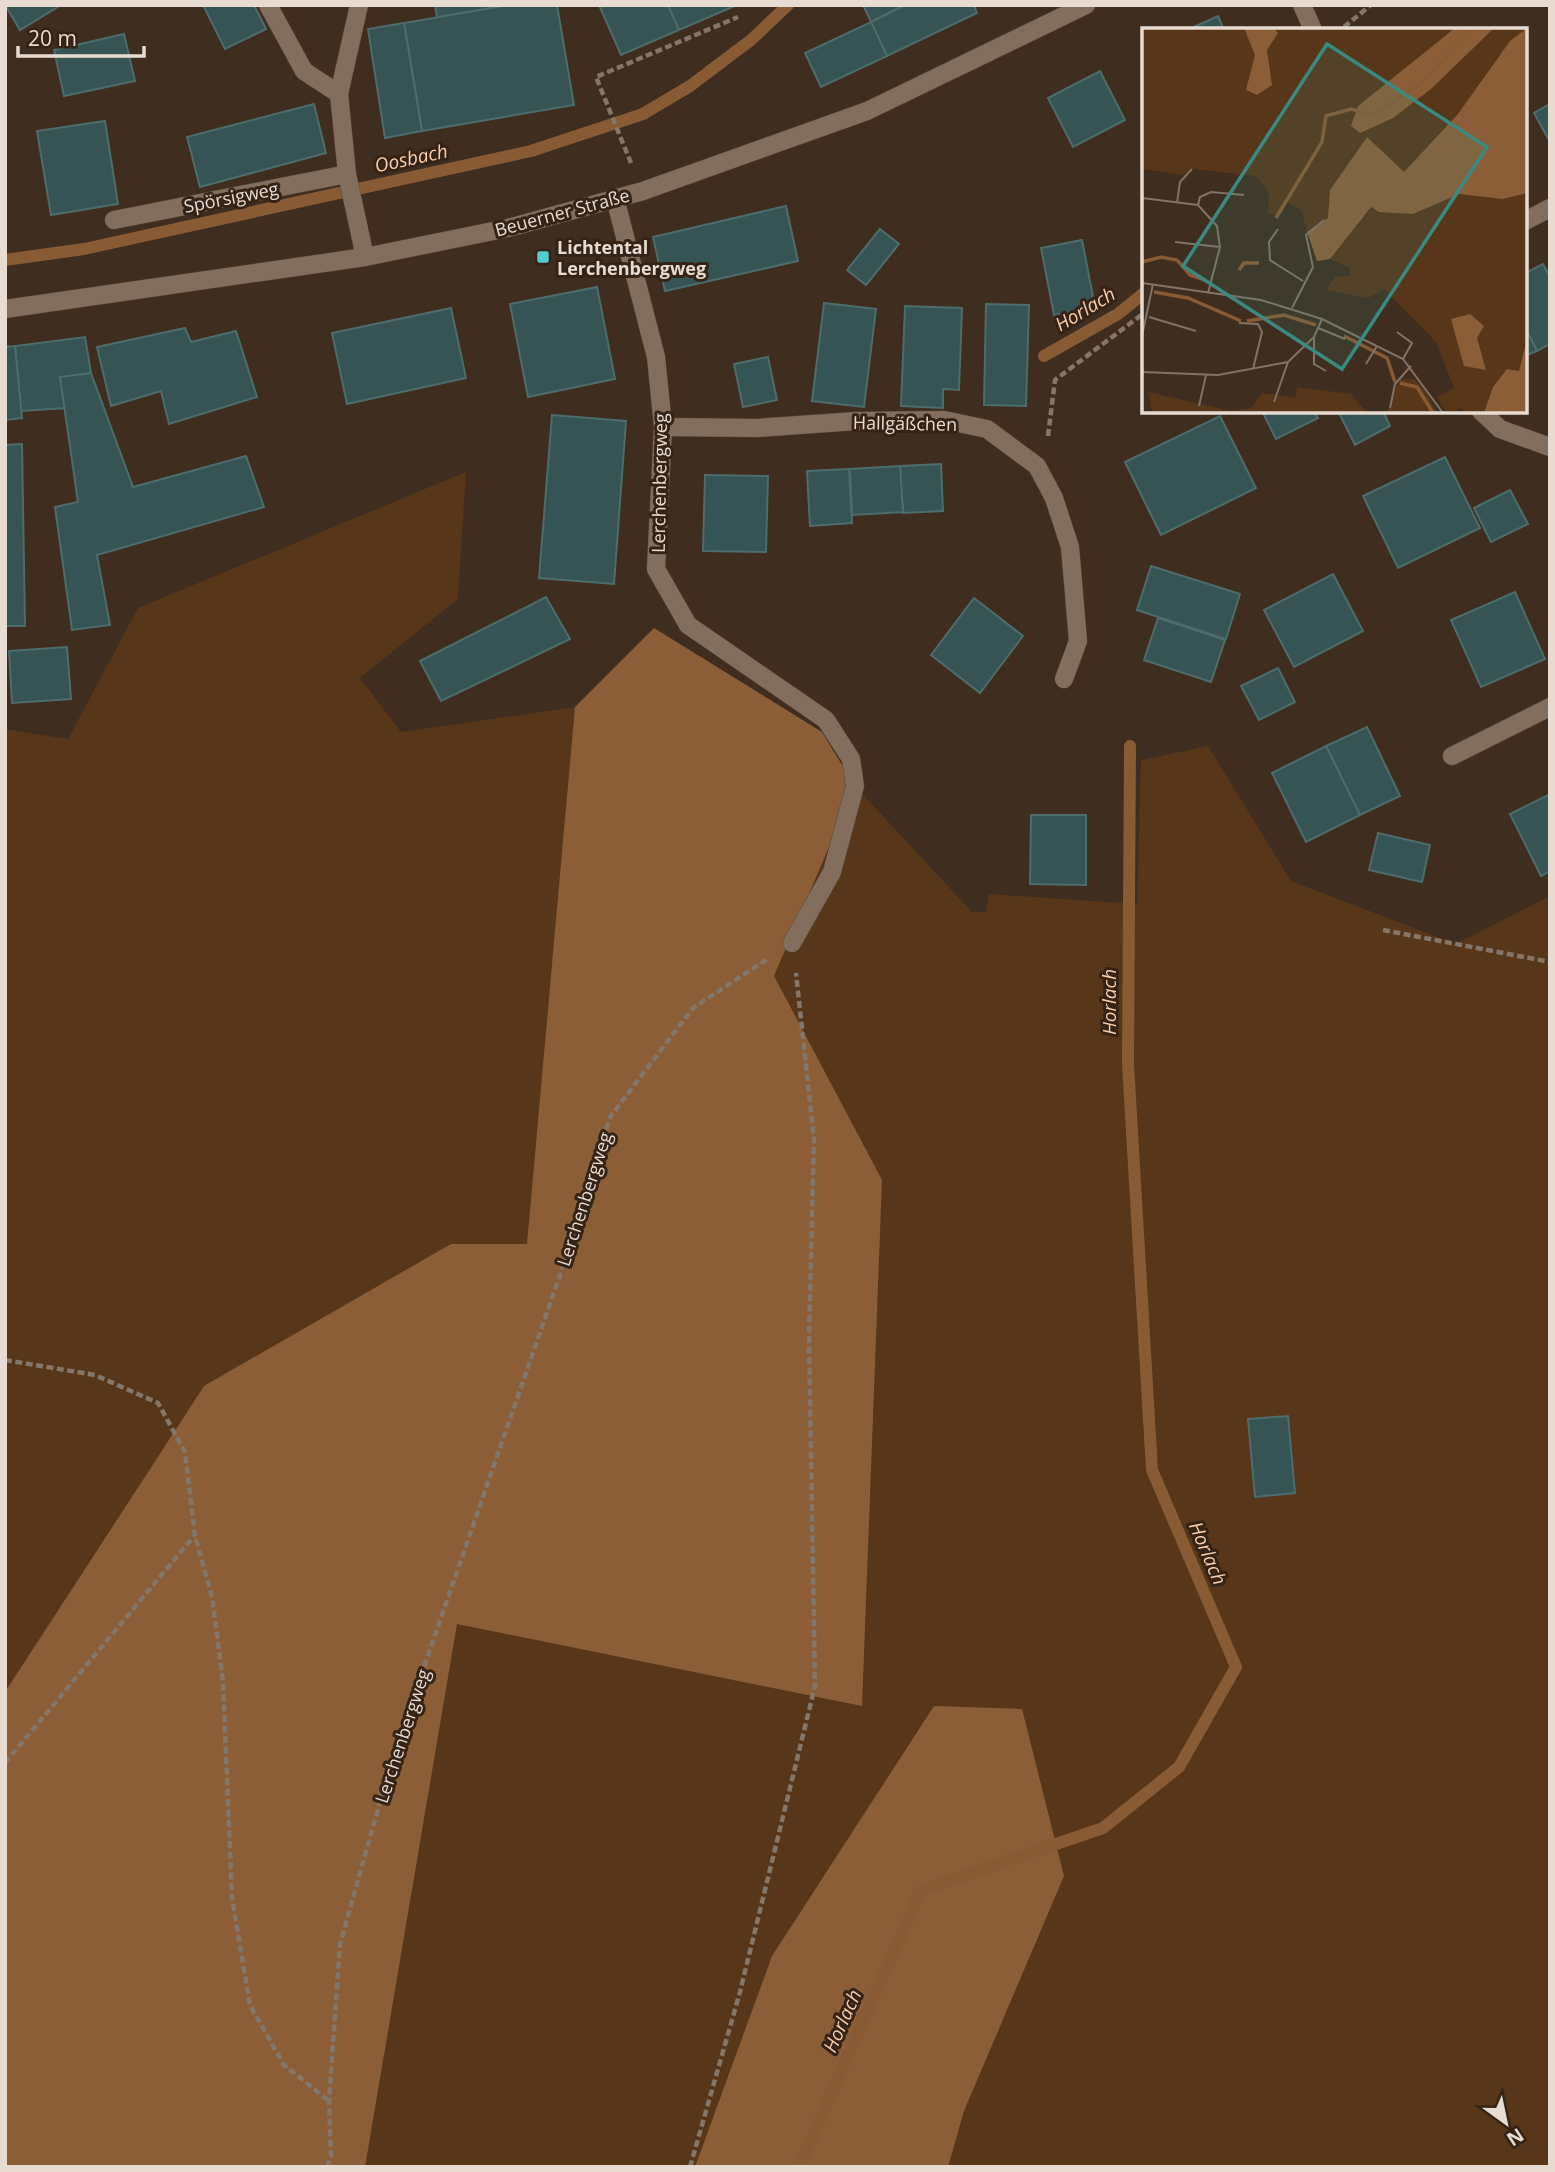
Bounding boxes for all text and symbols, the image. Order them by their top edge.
scale bar [18,14,144,58]
text: 20 m [28,24,77,52]
inset map [1142,28,1527,413]
water label: Oosbach [372,138,450,178]
street label: Spörsigweg [182,176,281,218]
street label: Beuerner Straße [492,183,632,241]
place label: Lichtental Lerchenbergweg [557,235,706,280]
marker: Lichtental Lerchenbergweg [535,249,551,265]
water label: Horlach [1050,281,1120,337]
street label: Hallgäßchen [853,410,957,436]
street label: Lerchenbergweg [646,413,672,553]
water label: Horlach [1096,969,1122,1035]
street label: Lerchenbergweg [551,1129,617,1269]
water label: Horlach [1183,1517,1233,1589]
street label: Lerchenbergweg [369,1666,435,1806]
water label: Horlach [817,1985,867,2057]
north arrow [1471,2088,1541,2158]
text: N [1502,2122,1529,2152]

